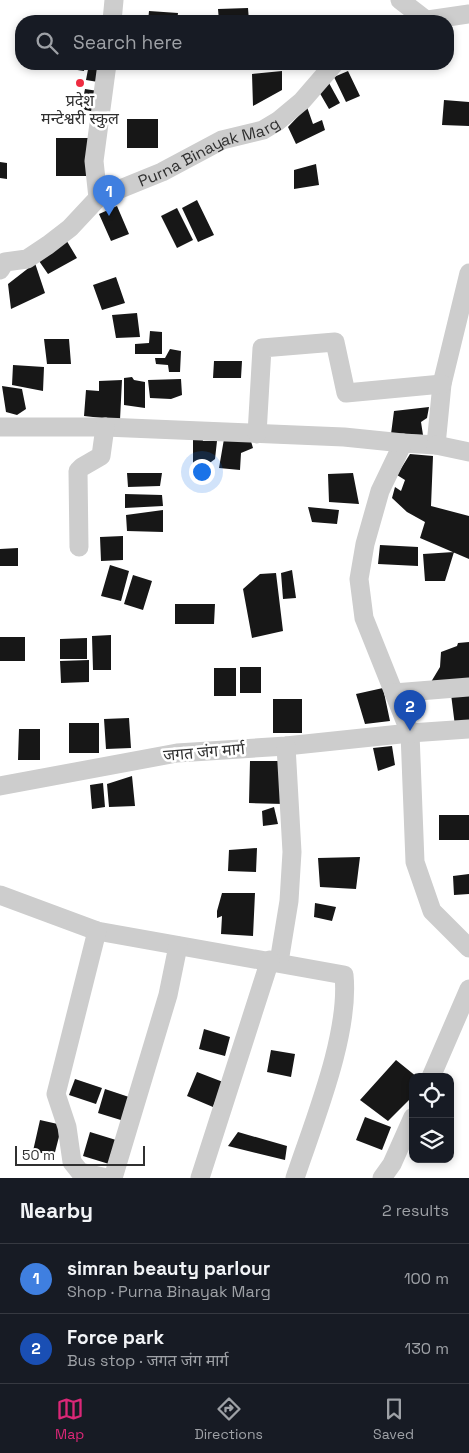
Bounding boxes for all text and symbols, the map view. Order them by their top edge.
search box [15,15,454,70]
icon: search [33,29,61,57]
text: Search here [73,30,183,55]
marker: प्रदेश मन्टेश्वरी स्कुल [74,77,86,89]
place label: प्रदेश मन्टेश्वरी स्कुल [41,90,120,129]
street label: Purna Binayak Marg [135,112,283,191]
pin: 1 [93,175,125,216]
your location [189,459,215,485]
pin: 2 [394,690,426,731]
street label: जगत जंग मार्ग [162,738,247,766]
map controls [409,1073,454,1163]
button: locate [409,1073,454,1118]
button: layers [409,1118,454,1163]
scale bar [15,1143,145,1166]
text: 50 m [22,1146,55,1164]
text: Nearby [20,1197,93,1224]
text: 2 results [382,1200,449,1221]
text: simran beauty parlour [67,1256,270,1281]
text: 1 [32,1268,40,1289]
text: 100 m [404,1268,449,1289]
text: Shop · Purna Binayak Marg [67,1281,271,1302]
text: Force park [67,1325,164,1350]
text: 2 [31,1338,41,1359]
text: 130 m [405,1338,449,1359]
text: Bus stop · जगत जंग मार्ग [67,1350,228,1371]
tab: Map [55,1395,84,1443]
tab: Directions [194,1395,263,1443]
tab: Saved [373,1395,414,1443]

